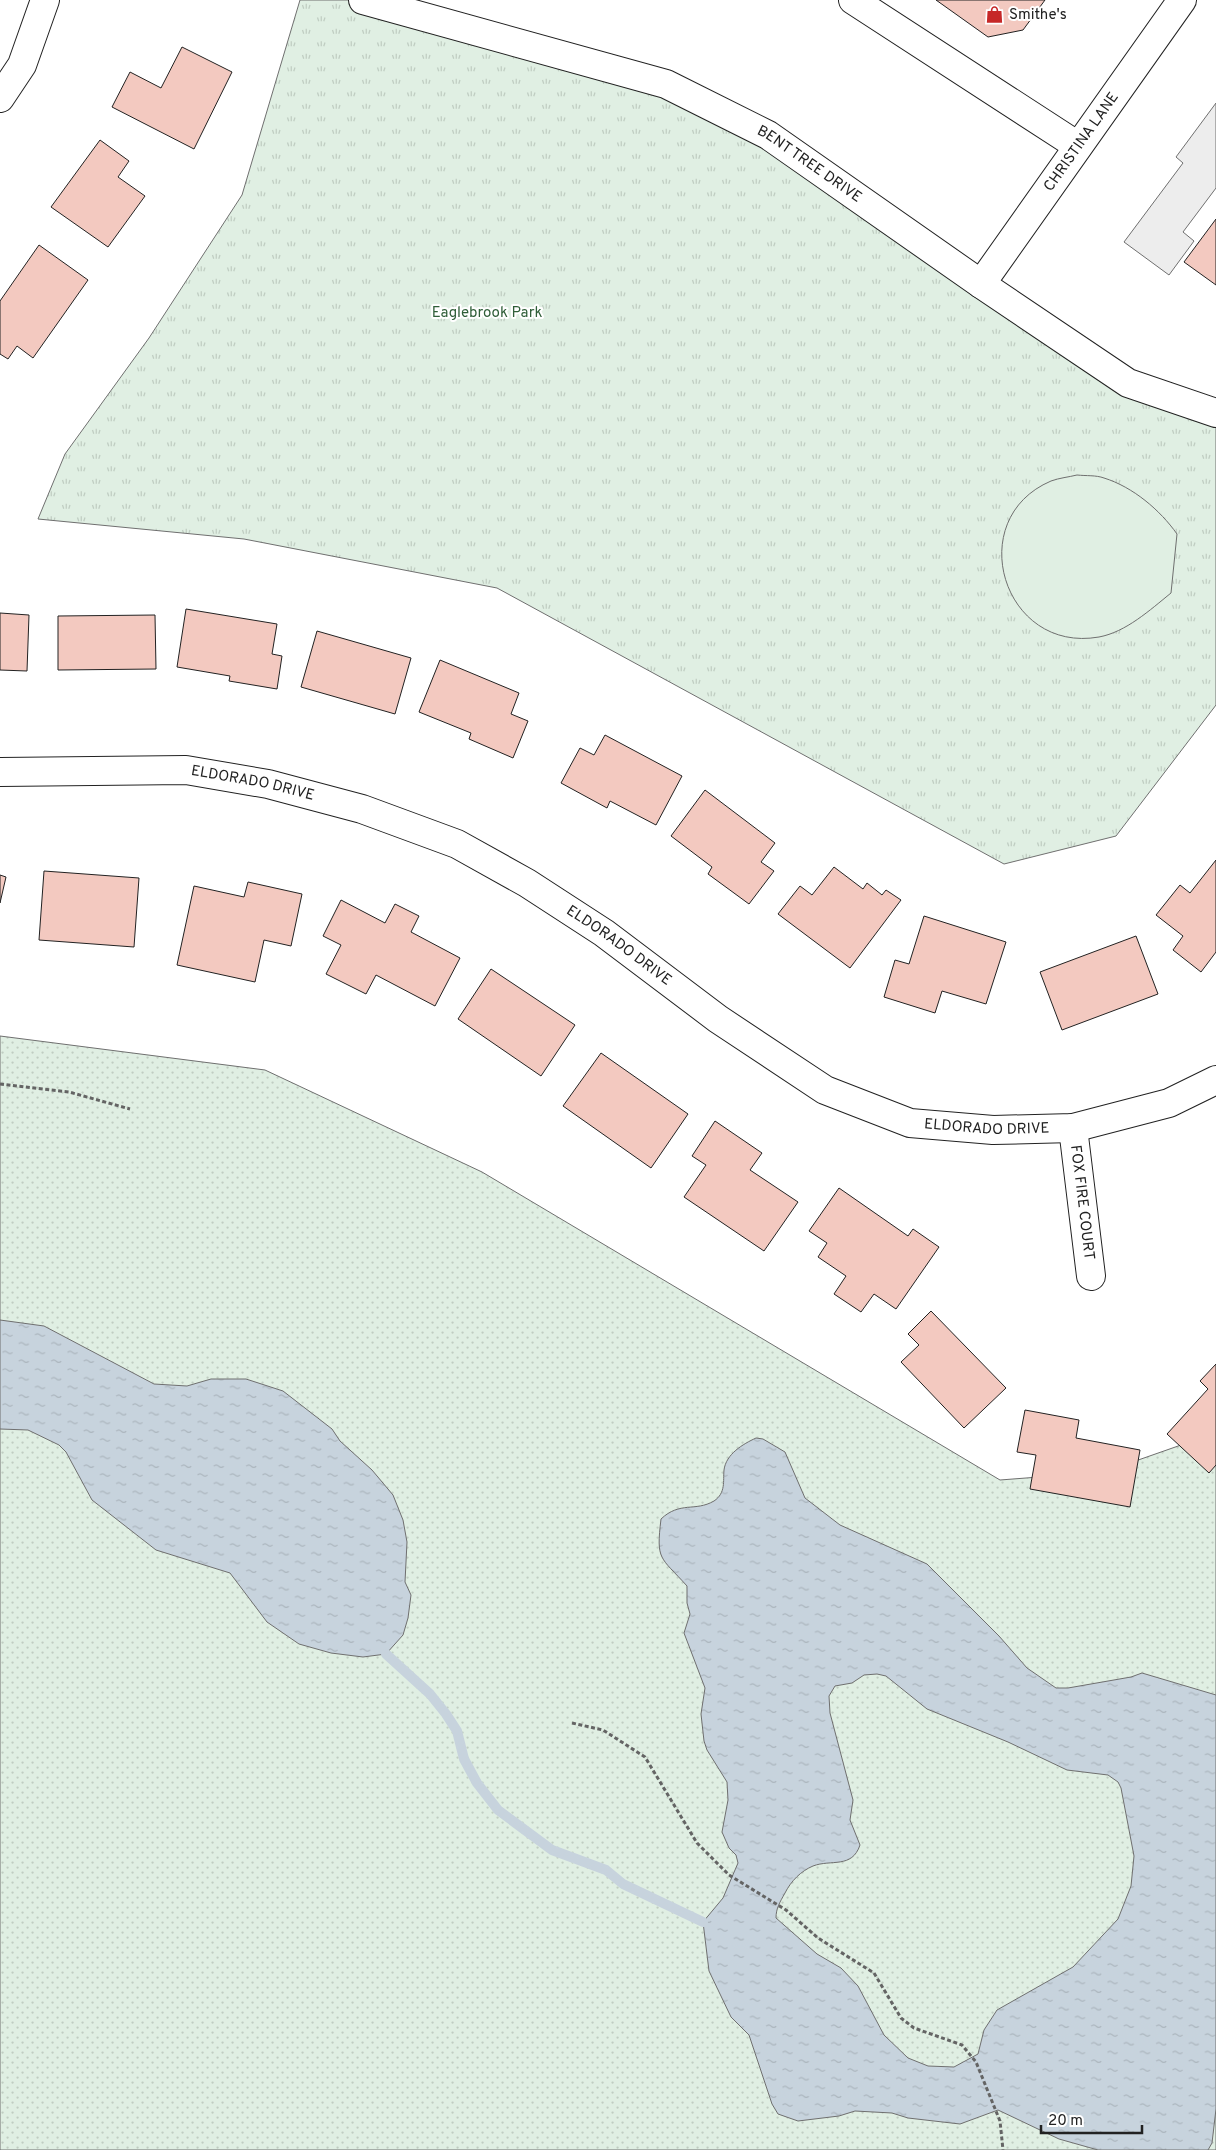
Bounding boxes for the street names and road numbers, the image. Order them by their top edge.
street label: CHRISTINA LANE [1040,89,1123,195]
street label: BENT TREE DRIVE [754,122,865,207]
street label: ELDORADO DRIVE [190,762,316,805]
street label: ELDORADO DRIVE [562,901,675,990]
street label: ELDORADO DRIVE [923,1115,1050,1140]
street label: FOX FIRE COURT [1066,1144,1098,1261]

